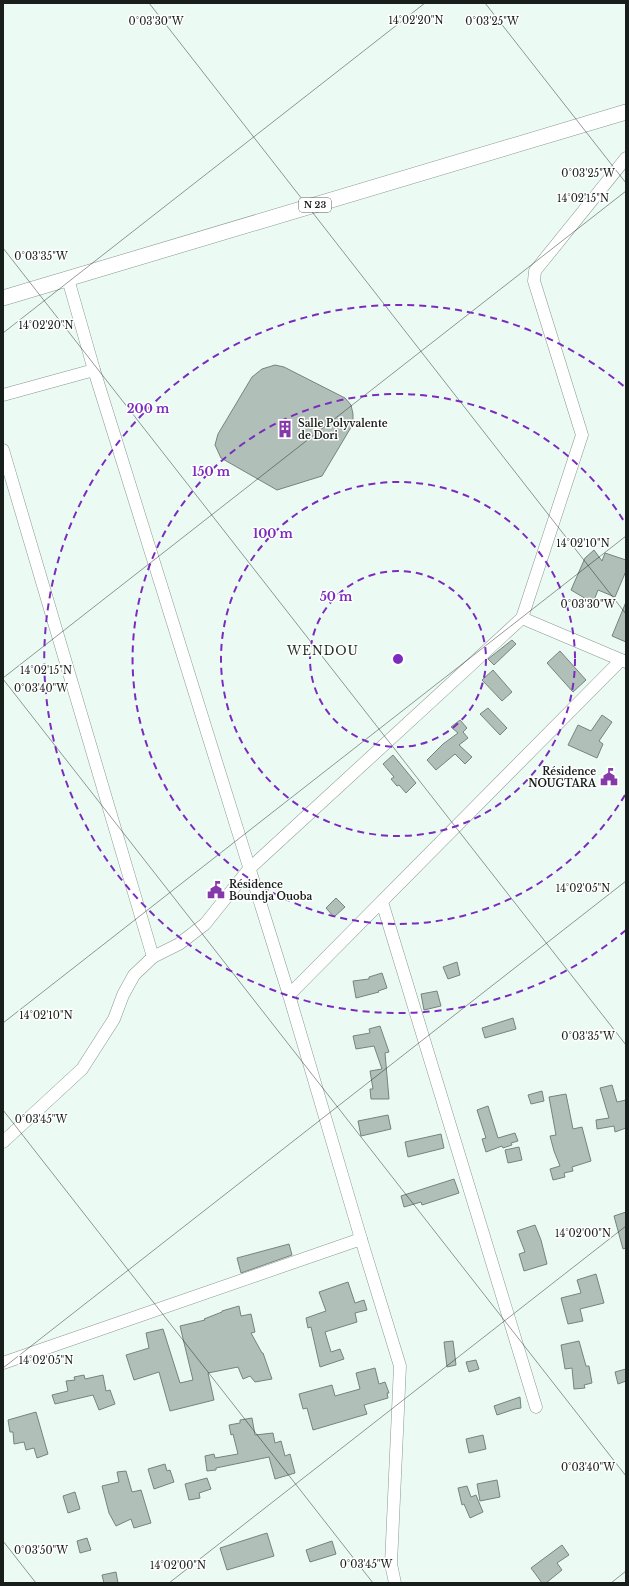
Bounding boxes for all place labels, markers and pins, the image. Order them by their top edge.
place label: Salle Polyvalente de Dori [298,417,388,442]
building icon: Salle Polyvalente de Dori [275,419,295,439]
centre of rings [391,652,405,666]
place label: Résidence NOUGTARA [528,765,597,790]
public building icon: Résidence NOUGTARA [599,767,619,787]
place label: Résidence Boundja Ouoba [229,878,312,903]
public building icon: Résidence Boundja Ouoba [206,880,226,900]

